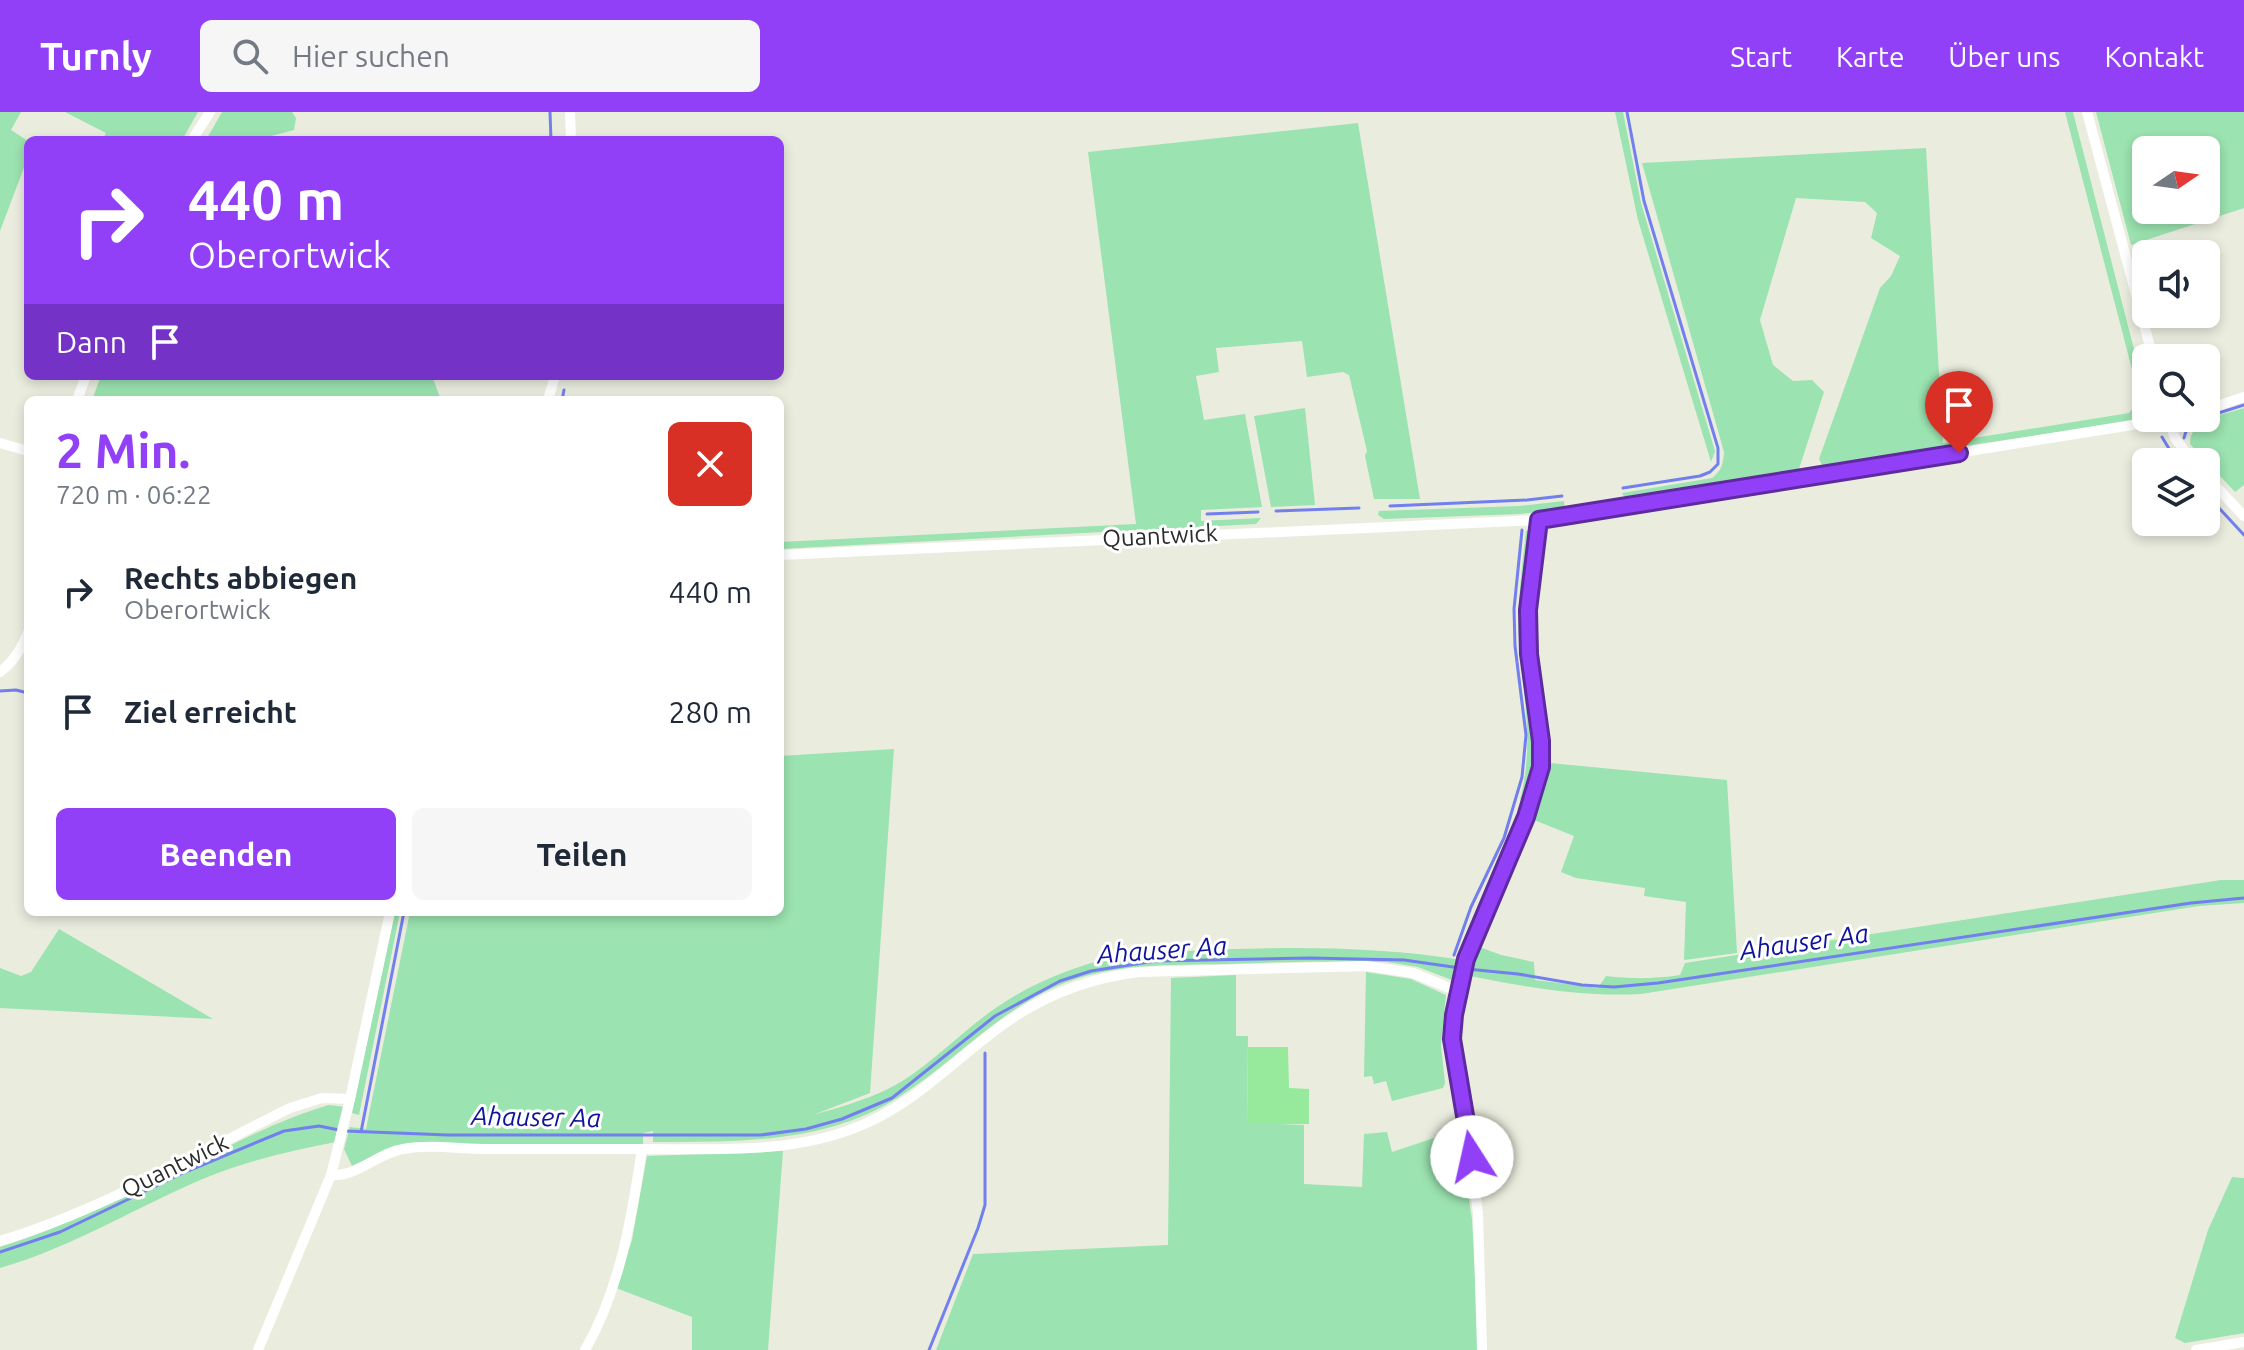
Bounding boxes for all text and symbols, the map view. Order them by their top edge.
search box [200,20,760,92]
icon: search [228,34,272,78]
text: Turnly [40,35,152,77]
text: Hier suchen [292,39,450,73]
text: Start [1730,41,1792,72]
text: Karte [1836,41,1904,72]
text: Über uns [1948,41,2060,72]
text: Kontakt [2104,41,2204,72]
north arrow [2132,136,2220,224]
map controls [2132,136,2220,536]
icon: right [56,168,160,272]
text: 440 m [188,168,344,231]
text: Oberortwick [188,234,391,275]
button: sound [2132,240,2220,328]
icon: arrive [143,320,187,364]
text: Dann [56,325,127,359]
button: search [2132,344,2220,432]
pin [1925,371,1993,453]
icon: arrive [1937,383,1981,427]
button: close [668,422,752,506]
text: 2 Min. [56,423,190,477]
button: layers [2132,448,2220,536]
text: 720 m · 06:22 [56,480,212,509]
street label: Quantwick [1102,519,1218,552]
text: Rechts abbiegen [124,561,357,595]
icon: right [56,570,100,614]
text: 440 m [668,575,752,609]
text: Oberortwick [124,595,271,624]
icon: arrive [56,690,100,734]
text: Ziel erreicht [124,695,297,729]
text: 280 m [668,695,752,729]
button: Beenden [56,808,396,900]
button: Teilen [412,808,752,900]
water label: Ahauser Aa [1736,918,1870,965]
water label: Ahauser Aa [1094,931,1228,969]
water label: Ahauser Aa [469,1101,601,1132]
position arrow [1430,1115,1514,1199]
street label: Quantwick [117,1128,233,1203]

